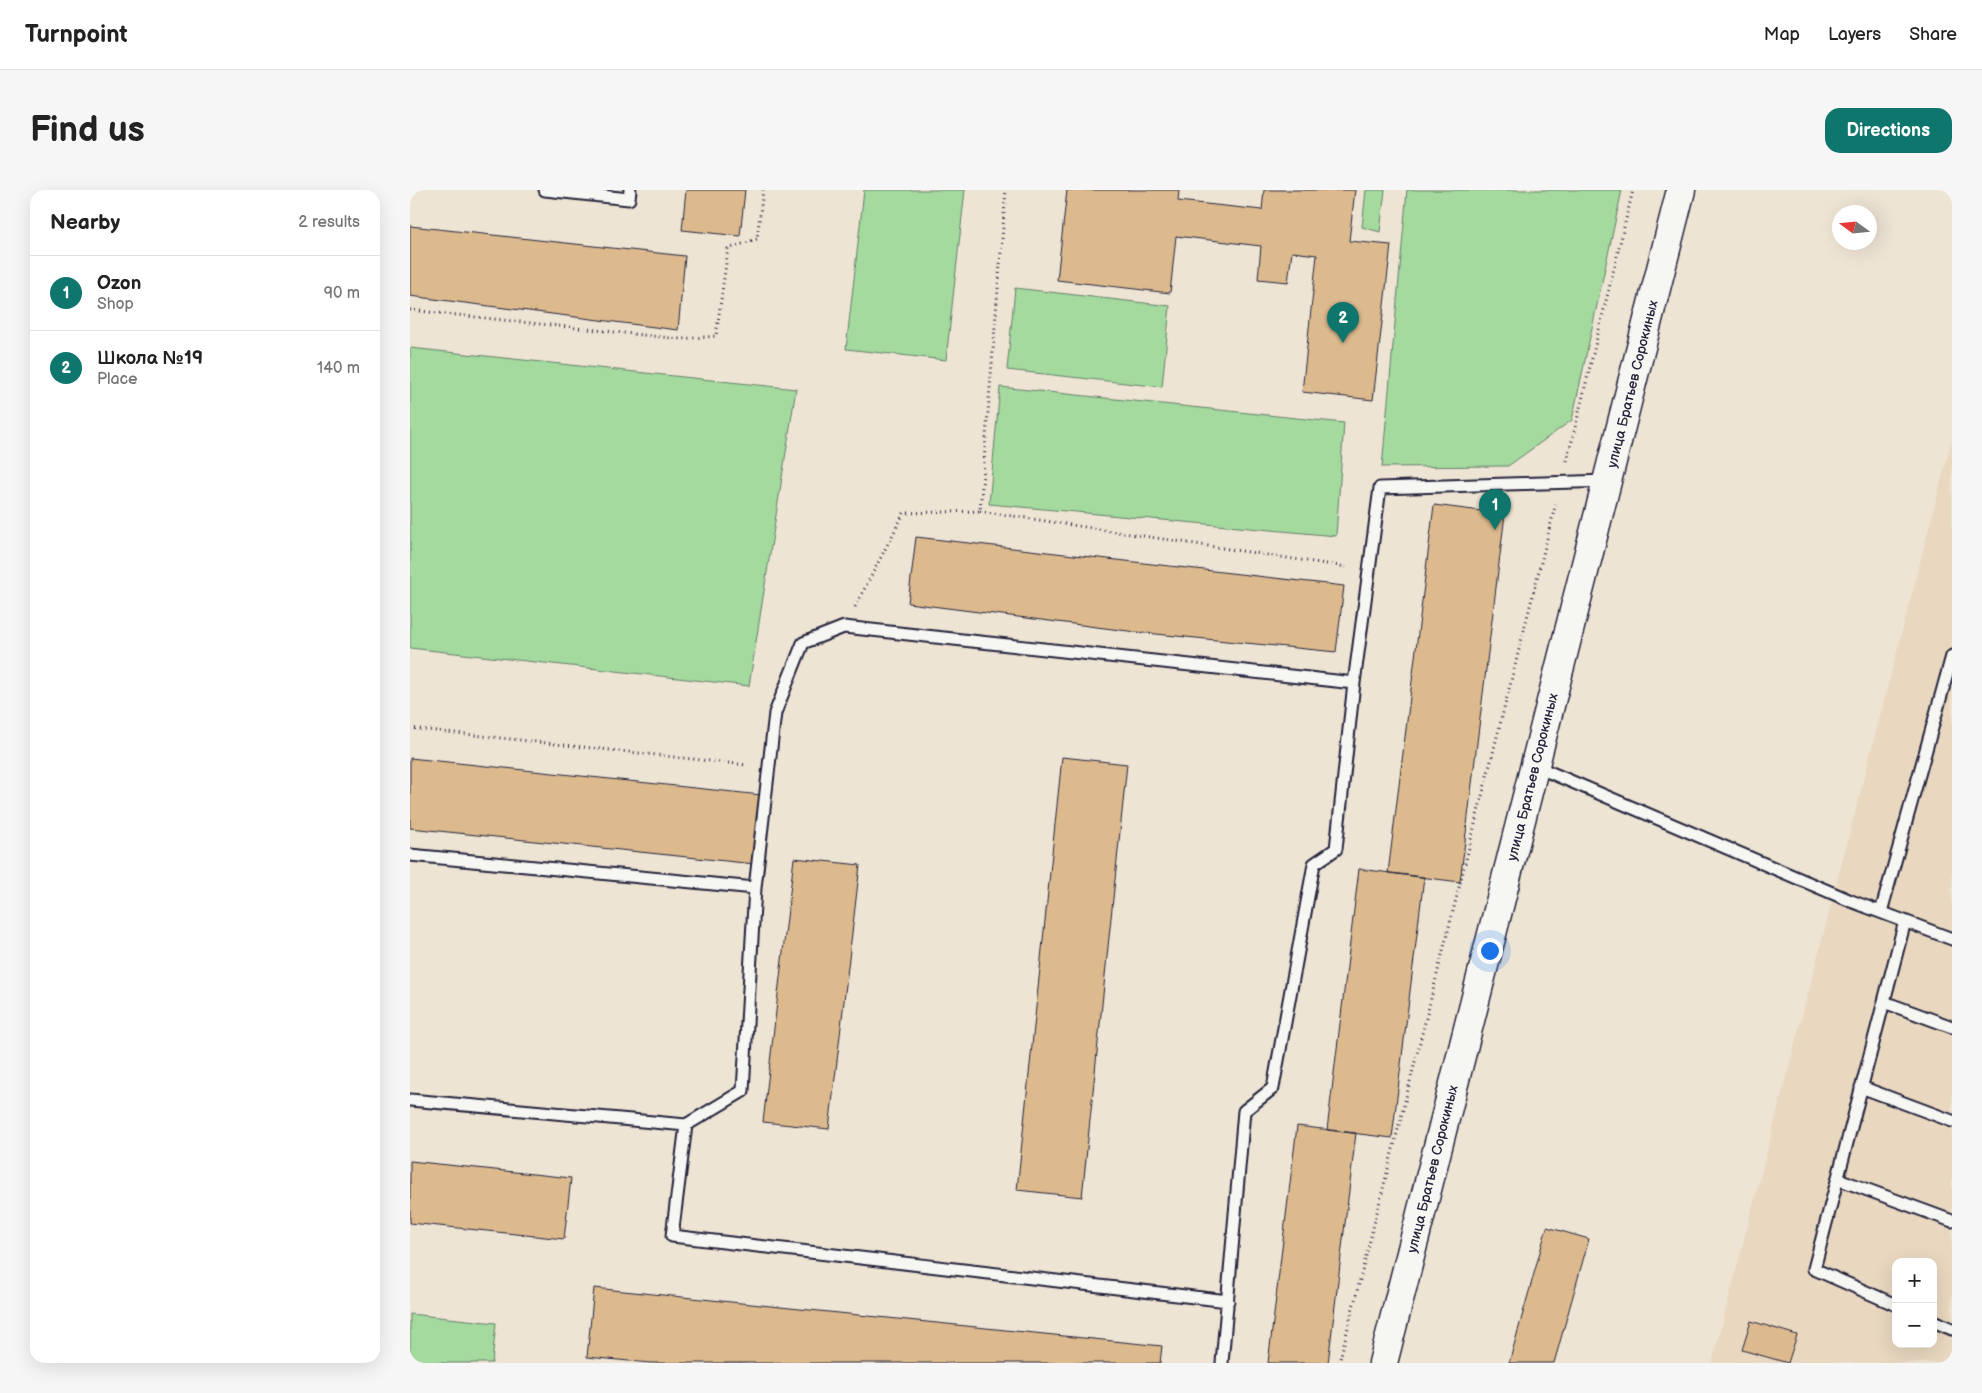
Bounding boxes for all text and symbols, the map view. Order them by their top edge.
text: Turnpoint [25,20,128,49]
text: Map [1764,24,1800,45]
text: Layers [1828,24,1881,45]
text: Share [1909,24,1957,45]
button: Directions [1825,108,1952,153]
text: Find us [30,109,145,152]
north arrow [1832,205,1877,250]
text: Nearby [50,210,120,235]
text: 2 results [298,213,360,232]
text: Ozon [97,272,141,295]
text: 1 [63,284,69,303]
text: 90 m [324,284,360,303]
text: Shop [97,295,134,314]
street label: улица Братьев Сорокиных [1603,298,1662,470]
pin: 2 [1327,302,1359,343]
text: Школа №19 [97,347,203,370]
text: 2 [61,359,71,378]
text: 140 m [317,359,360,378]
text: Place [97,370,138,389]
pin: 1 [1479,489,1511,530]
street label: улица Братьев Сорокиных [1503,691,1562,863]
your location [1477,938,1503,964]
street label: улица Братьев Сорокиных [1403,1083,1462,1255]
map controls [1892,1258,1937,1348]
button: + [1892,1258,1937,1303]
button: − [1892,1303,1937,1348]

